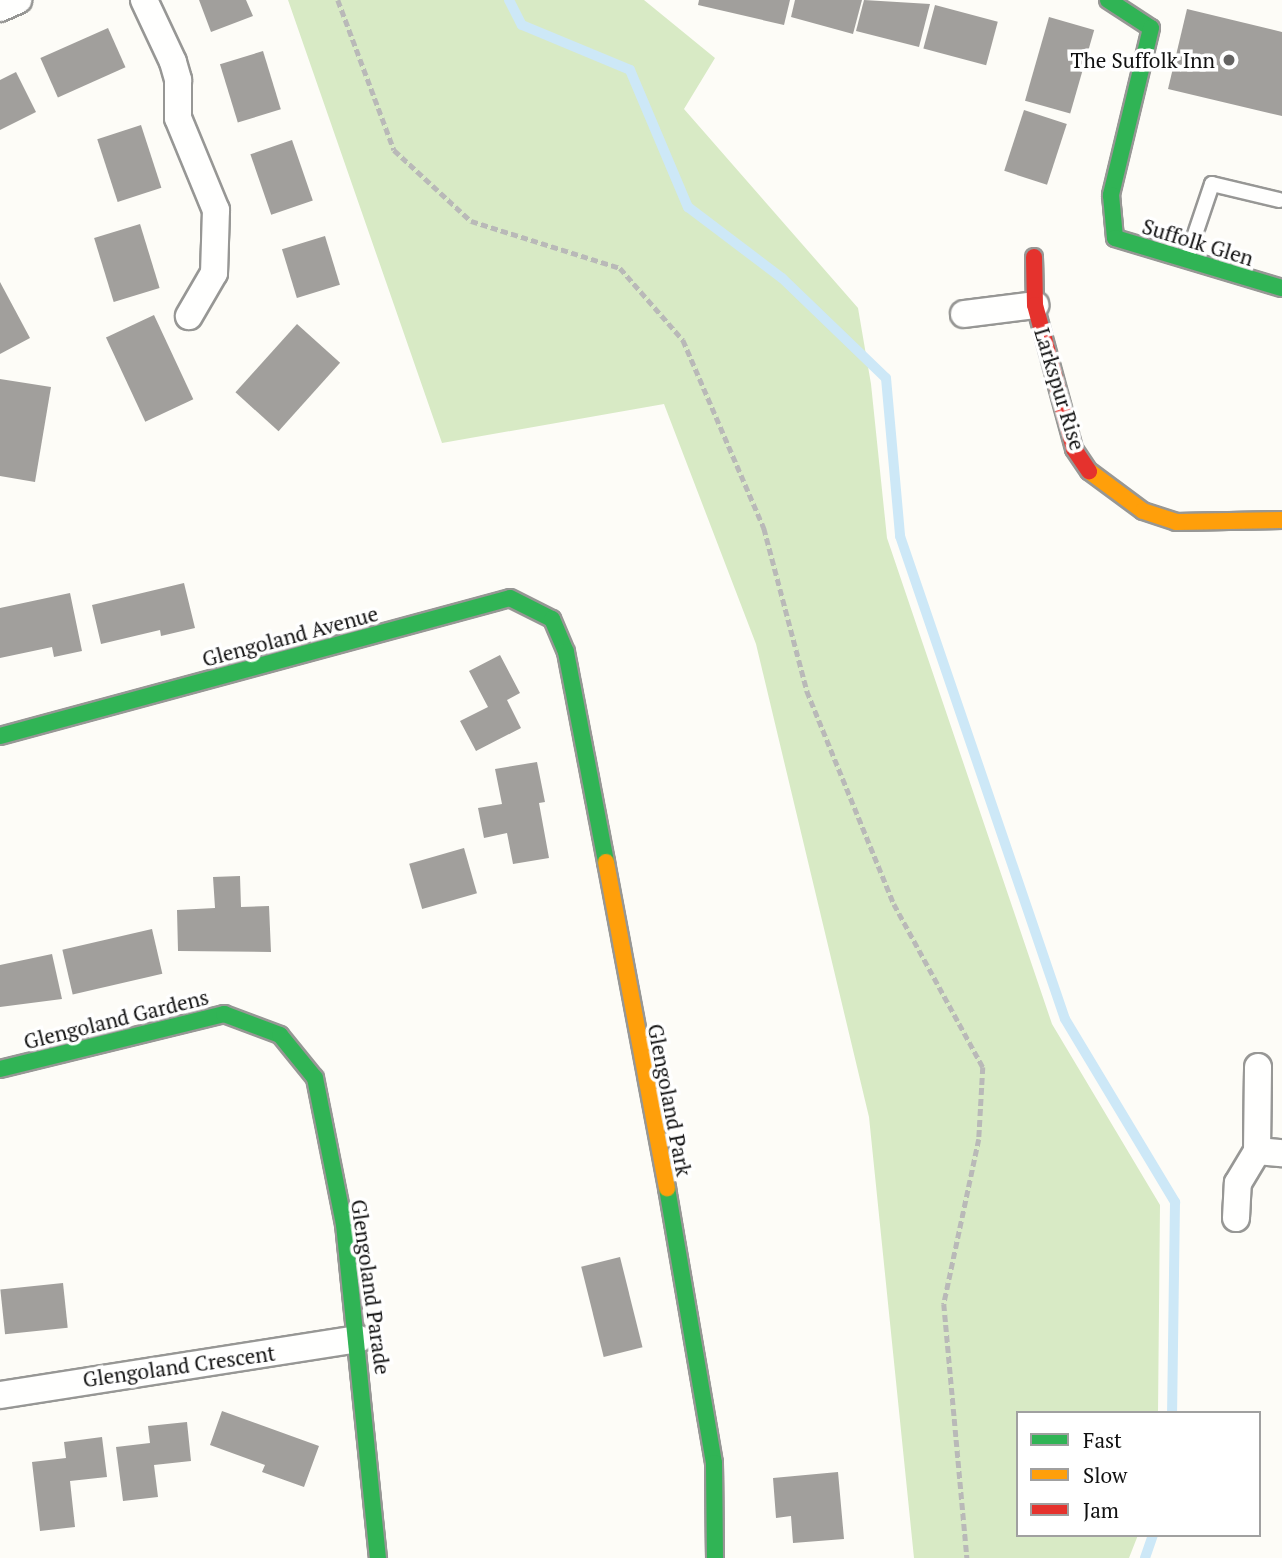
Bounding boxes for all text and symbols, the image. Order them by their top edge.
place label: The Suffolk Inn [1070,47,1215,73]
marker: The Suffolk Inn [1221,52,1237,68]
street label: Suffolk Glen [1139,213,1257,271]
street label: Larkspur Rise [1029,325,1091,453]
street label: Glengoland Avenue [199,600,381,672]
street label: Glengoland Gardens [21,984,211,1054]
street label: Glengoland Park [643,1022,697,1178]
street label: Glengoland Parade [346,1198,396,1376]
street label: Glengoland Crescent [81,1340,277,1392]
legend [1016,1411,1261,1537]
text: Fast [1083,1426,1122,1454]
text: Slow [1083,1461,1127,1489]
text: Jam [1083,1496,1119,1524]

